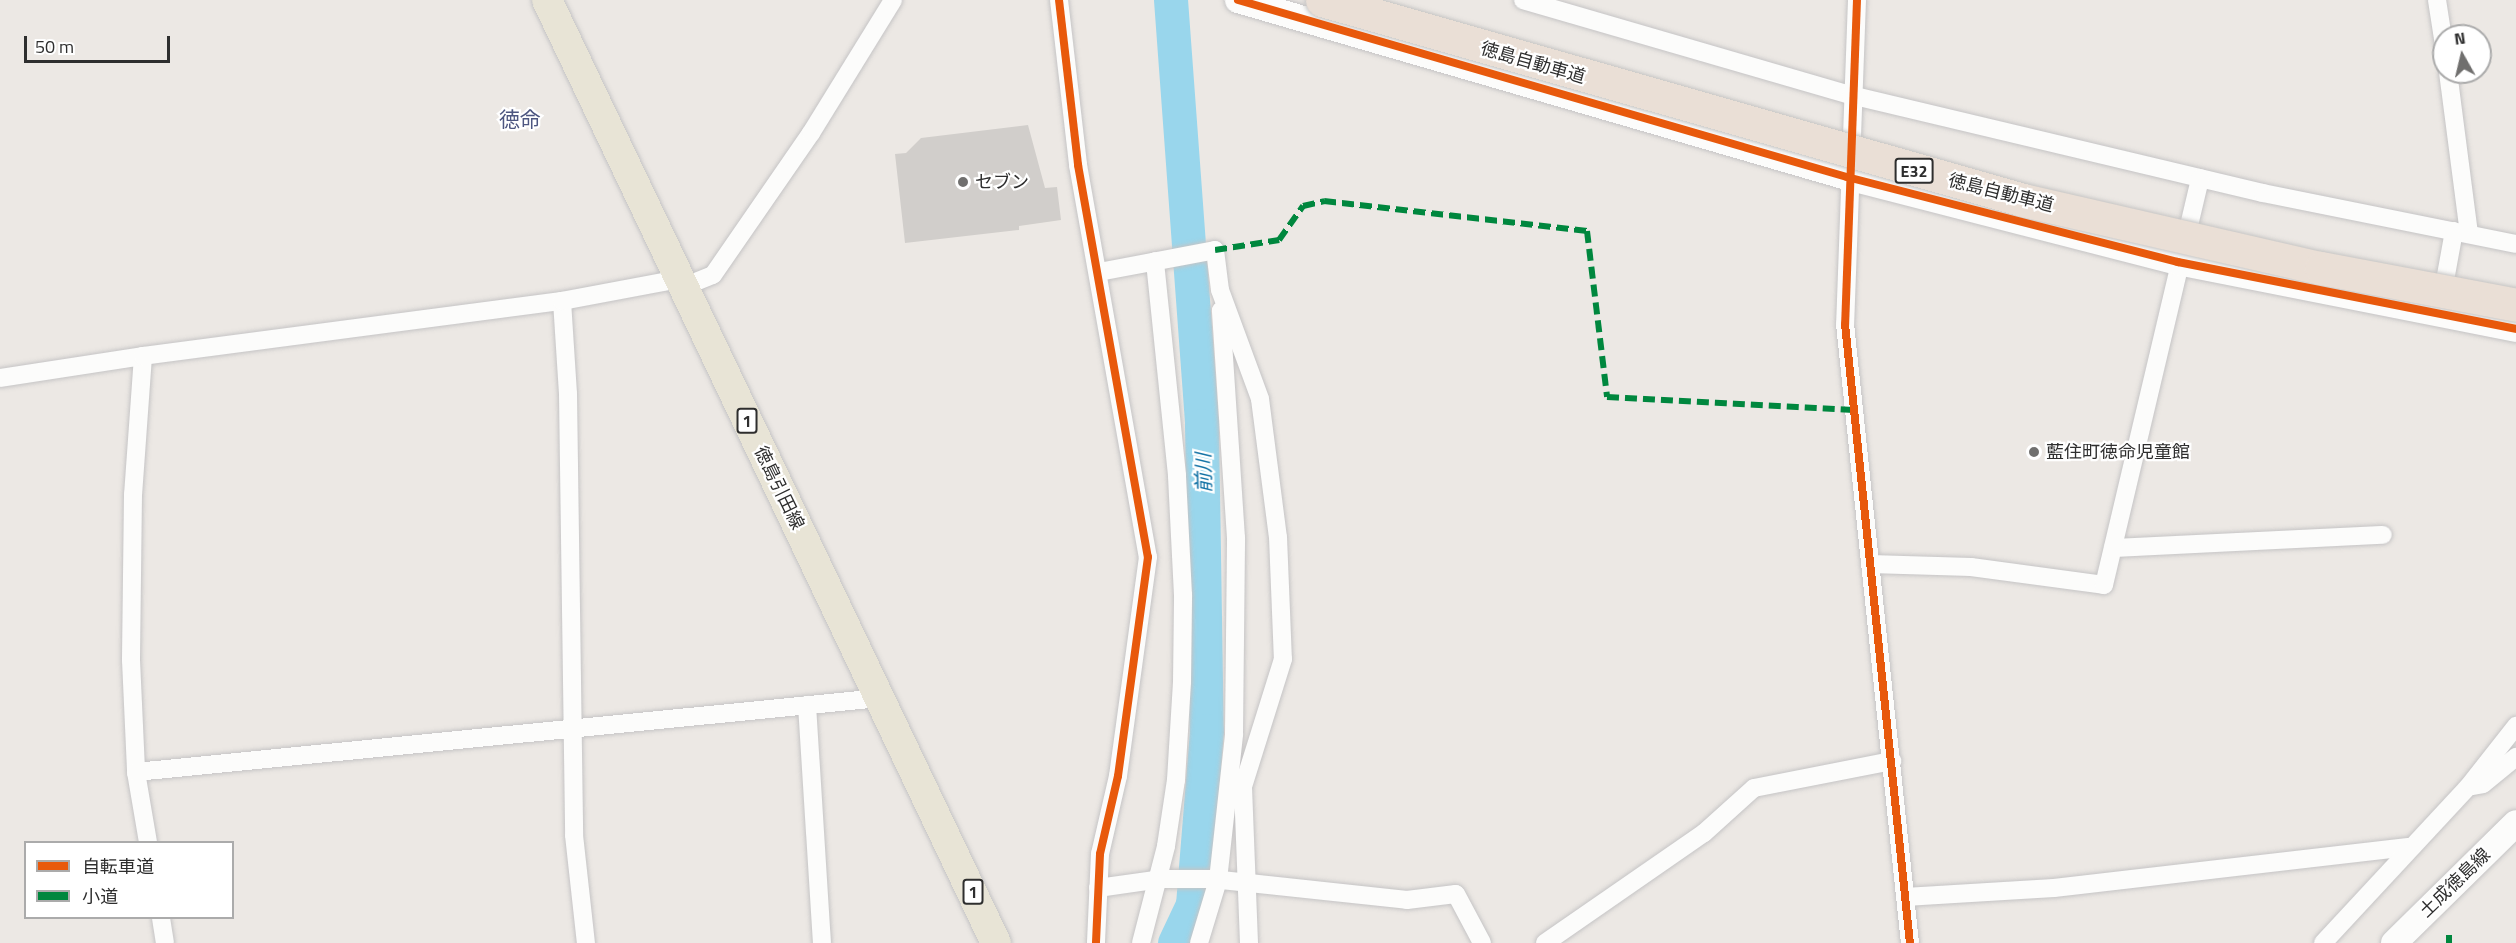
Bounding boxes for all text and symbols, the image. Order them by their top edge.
scale bar [27,24,172,62]
north arrow [2432,24,2492,84]
text: N [2453,26,2467,51]
text: 50 m [35,33,74,60]
street label: 徳島自動車道 [1478,38,1588,88]
district label: 徳命 [499,106,541,132]
road number: E32 [1894,158,1934,184]
street label: 徳島自動車道 [1946,169,2056,217]
place label: セブン [975,171,1029,193]
marker: セブン [956,175,970,189]
road number: 1 [736,408,758,434]
place label: 藍住町徳命児童館 [2046,441,2190,463]
street label: 徳島引田線 [750,443,808,533]
marker: 藍住町徳命児童館 [2027,445,2041,459]
water label: 前川 [1191,453,1215,493]
legend [24,841,234,919]
street label: 土成徳島線 [2415,844,2495,922]
text: 自転車道 [82,853,154,880]
road number: 1 [962,879,984,905]
text: 小道 [82,883,118,910]

